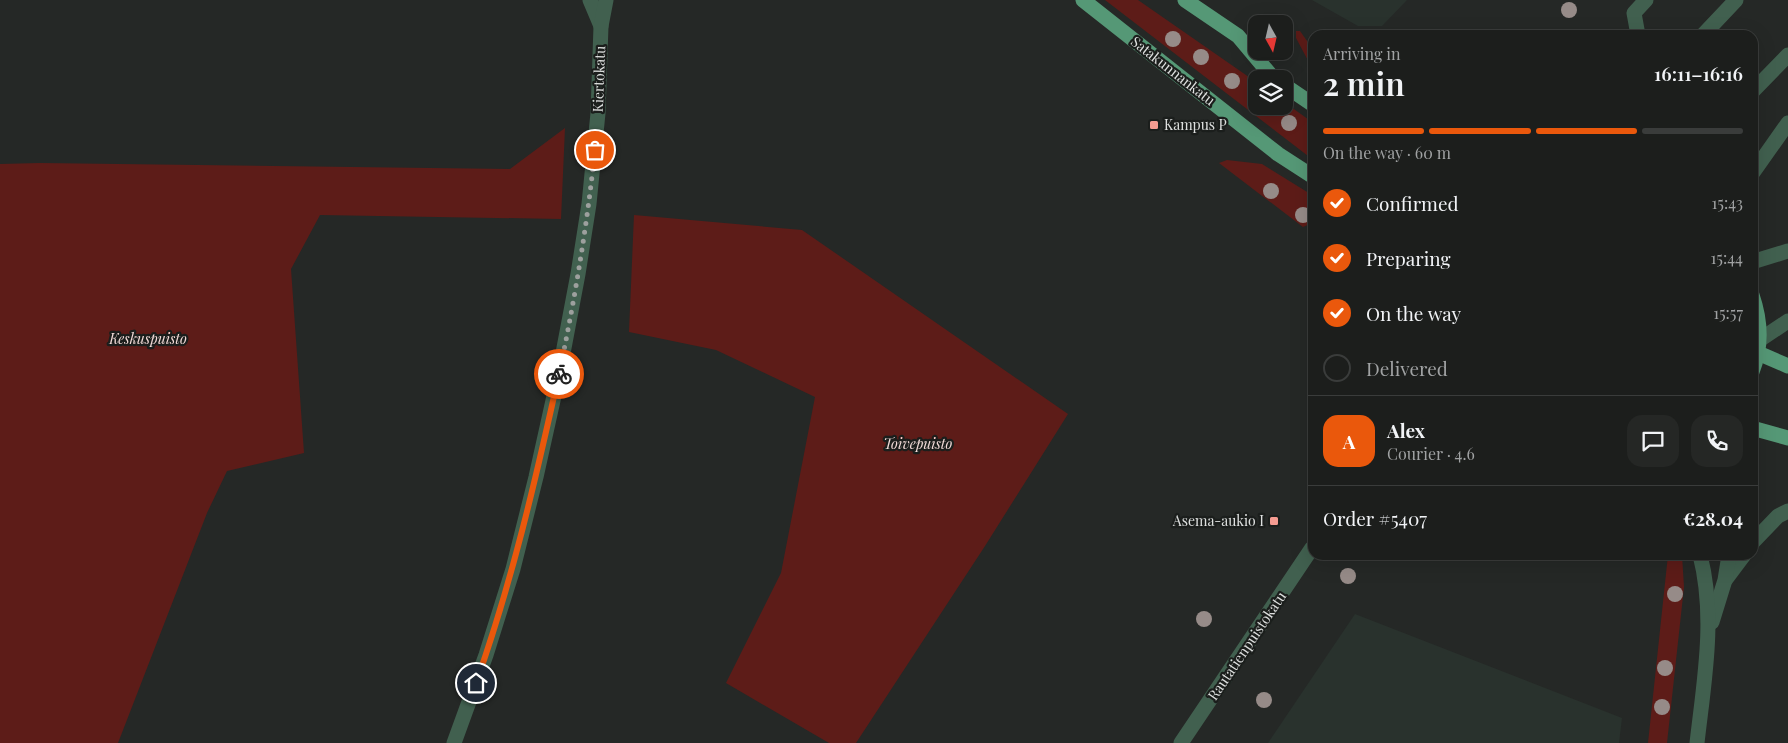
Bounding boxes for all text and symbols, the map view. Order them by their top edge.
north arrow [1248,15,1292,60]
map controls [1248,15,1293,115]
street label: Satakunnankatu [1127,32,1219,109]
text: Arriving in [1323,43,1401,64]
street label: Kiertokatu [588,45,609,113]
text: 16:11–16:16 [1654,60,1743,86]
text: 2 min [1323,61,1405,104]
button: layers [1248,70,1293,115]
place label: Kampus P [1164,115,1227,134]
marker: Kampus P [1148,119,1160,131]
pin [574,129,616,171]
icon: bag [581,136,609,164]
text: On the way · 60 m [1323,142,1451,163]
icon: check [1323,189,1351,217]
text: Confirmed [1366,190,1459,216]
text: 15:43 [1712,192,1743,213]
icon: check [1323,244,1351,272]
text: Preparing [1366,245,1451,271]
text: 15:44 [1711,247,1743,268]
icon: check [1323,299,1351,327]
text: On the way [1366,300,1461,326]
text: 15:57 [1713,302,1743,323]
park label: Keskuspuisto [108,329,187,348]
courier [534,349,584,399]
text: Delivered [1366,355,1448,381]
icon: bike [545,360,573,388]
button: chat [1627,415,1679,467]
button: phone [1691,415,1743,467]
text: Alex [1387,417,1425,443]
text: A [1343,428,1355,454]
park label: Toivepuisto [884,434,953,453]
text: Courier · 4.6 [1387,443,1475,464]
text: Order #5407 [1323,505,1427,531]
text: €28.04 [1683,505,1743,531]
place label: Asema-aukio I [1172,511,1264,530]
marker: Asema-aukio I [1268,515,1280,527]
street label: Rautatienpuistokatu [1203,588,1290,704]
pin [455,662,497,704]
icon: home [462,669,490,697]

